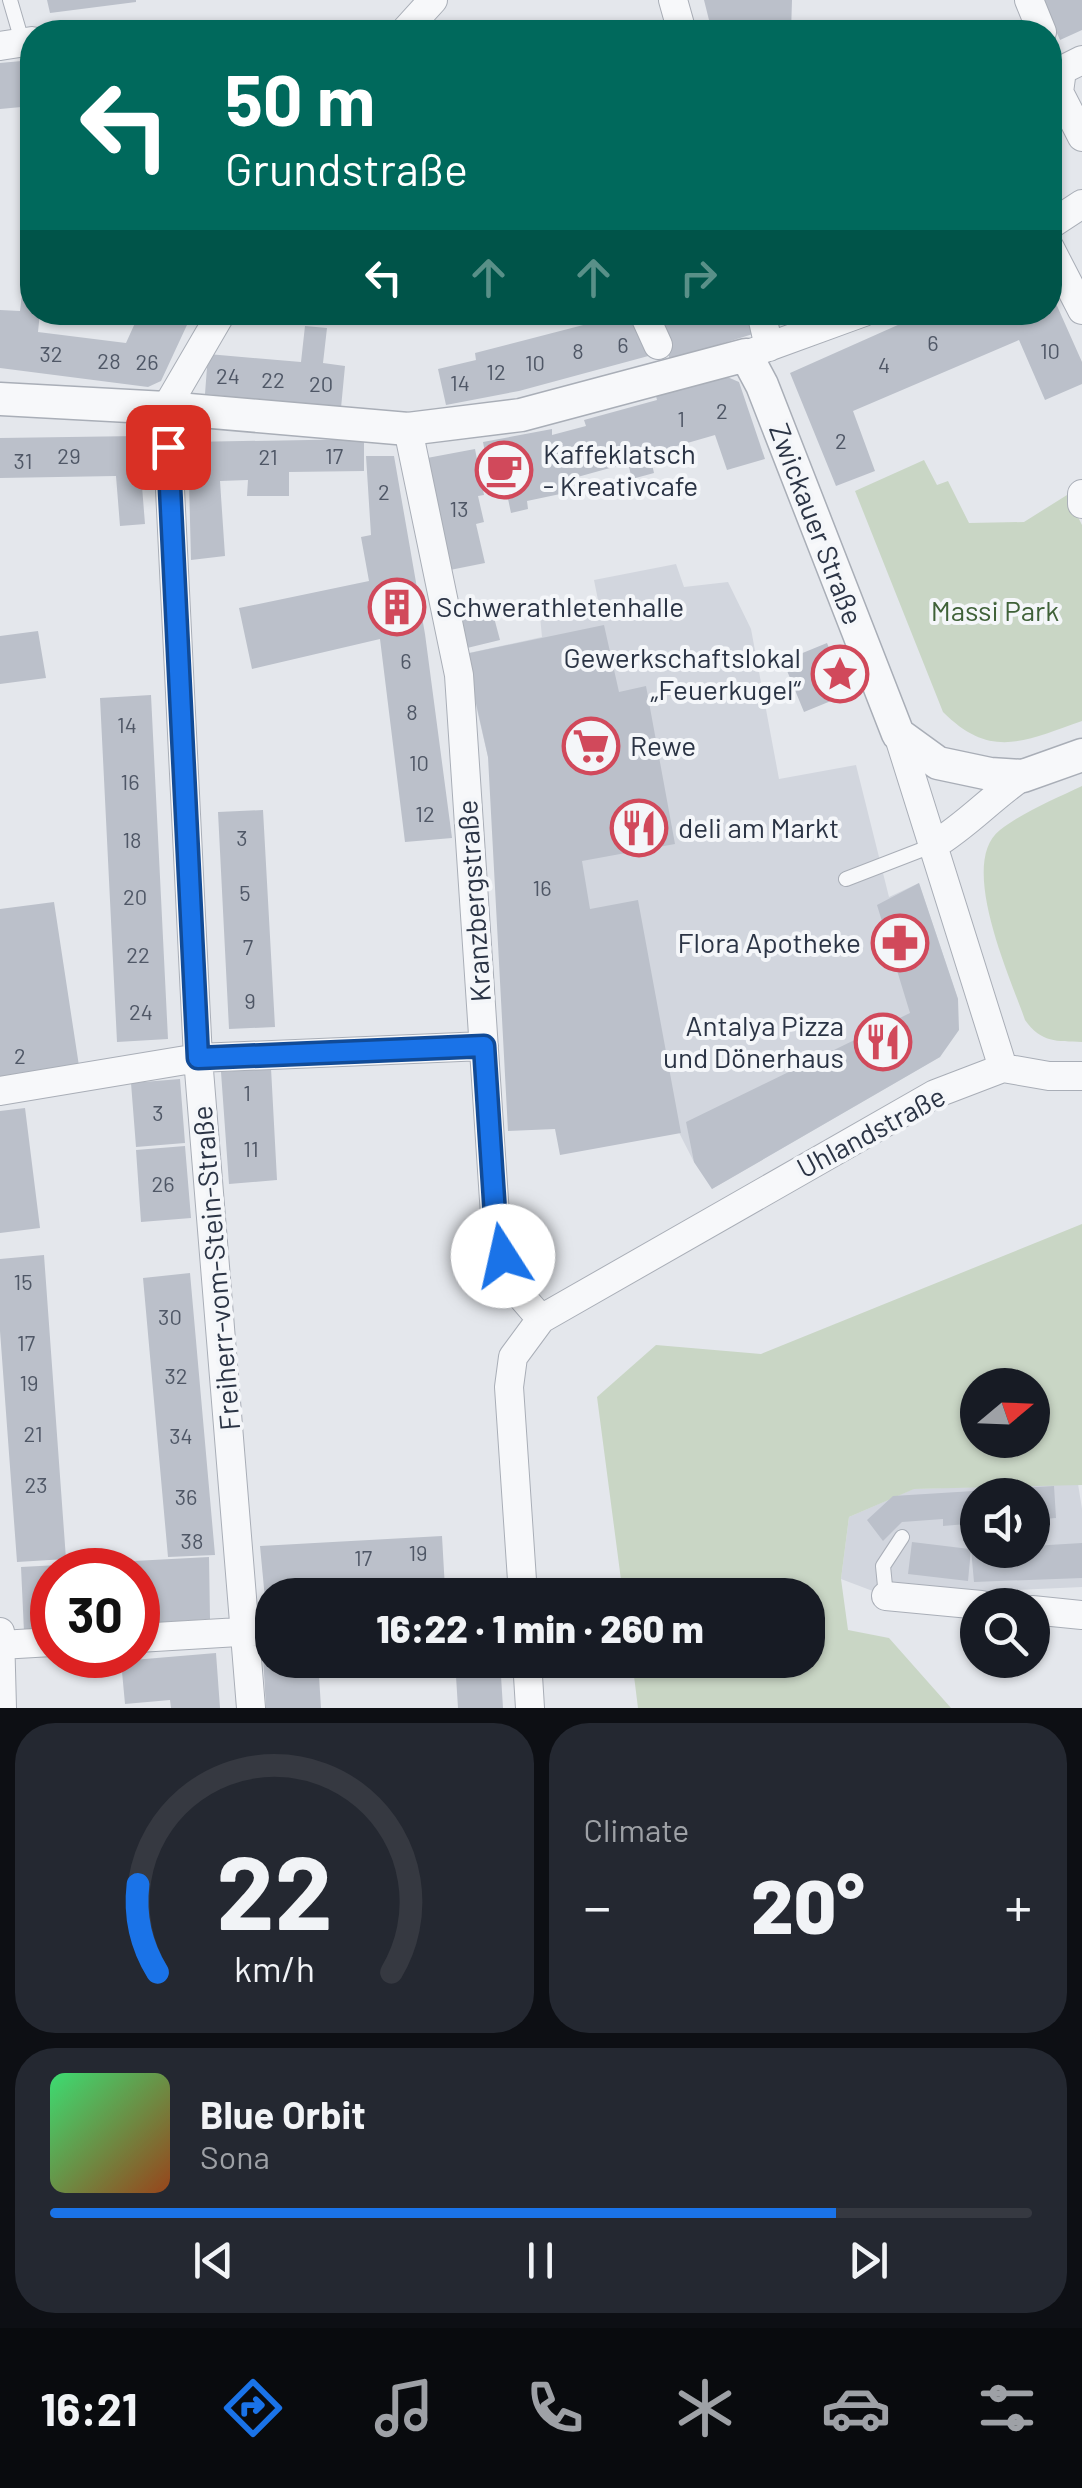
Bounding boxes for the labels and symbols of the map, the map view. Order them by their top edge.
house number: 6 [927,329,939,355]
house number: 6 [617,331,629,357]
house number: 8 [572,337,584,363]
house number: 10 [1040,337,1060,363]
house number: 32 [39,340,63,366]
house number: 28 [97,347,121,373]
house number: 26 [135,348,159,374]
house number: 10 [525,349,545,375]
house number: 4 [878,351,890,377]
house number: 12 [486,358,506,384]
house number: 24 [216,362,240,388]
house number: 22 [261,366,285,392]
house number: 14 [450,369,470,395]
house number: 20 [309,370,333,396]
house number: 2 [716,397,728,423]
pin [126,405,211,490]
house number: 1 [677,405,685,431]
street label: Zwickauer Straße [763,418,871,629]
house number: 2 [835,427,847,453]
place label: Kaffeklatsch - Kreativcafe [543,436,698,502]
cafe icon: Kaffeklatsch - Kreativcafe [474,440,534,500]
house number: 29 [57,442,81,468]
house number: 17 [325,442,343,468]
house number: 21 [258,443,278,469]
house number: 31 [14,447,32,473]
house number: 2 [378,478,390,504]
house number: 13 [449,495,469,521]
building icon: Schwerathletenhalle [367,577,427,637]
place label: Schwerathletenhalle [436,589,684,623]
park label: Massi Park [931,593,1059,627]
place label: Gewerkschaftslokal „Feuerkugel“ [563,640,802,706]
place icon: Gewerkschaftslokal „Feuerkugel“ [810,644,870,704]
house number: 6 [400,647,412,673]
house number: 8 [406,698,418,724]
house number: 14 [117,711,137,737]
supermarket icon: Rewe [561,716,621,776]
place label: Rewe [630,728,696,762]
house number: 10 [409,749,429,775]
house number: 16 [120,768,140,794]
restaurant icon: deli am Markt [609,798,669,858]
street label: Kranzbergstraße [449,799,497,1003]
house number: 12 [415,800,435,826]
place label: deli am Markt [678,810,839,844]
house number: 3 [236,824,248,850]
house number: 18 [122,826,142,852]
house number: 16 [532,874,552,900]
house number: 5 [239,879,251,905]
house number: 20 [123,883,147,909]
pharmacy icon: Flora Apotheke [870,913,930,973]
place label: Flora Apotheke [678,925,861,959]
house number: 7 [243,933,253,959]
house number: 22 [126,941,150,967]
house number: 9 [244,987,256,1013]
house number: 24 [129,998,153,1024]
place label: Antalya Pizza und Dönerhaus [663,1008,844,1074]
restaurant icon: Antalya Pizza und Dönerhaus [853,1012,913,1072]
house number: 2 [14,1042,26,1068]
street label: Uhlandstraße [791,1078,950,1184]
house number: 1 [243,1079,251,1105]
house number: 3 [152,1099,164,1125]
street label: Freiherr-vom-Stein-Straße [184,1104,246,1432]
house number: 11 [243,1135,259,1161]
house number: 26 [151,1170,175,1196]
position arrow [451,1204,555,1308]
house number: 15 [13,1268,33,1294]
house number: 30 [158,1303,182,1329]
house number: 17 [17,1329,35,1355]
house number: 32 [164,1362,188,1388]
north arrow [960,1368,1050,1458]
house number: 19 [19,1369,39,1395]
house number: 21 [23,1420,43,1446]
house number: 34 [169,1422,193,1448]
house number: 23 [25,1471,48,1497]
house number: 36 [175,1483,197,1509]
house number: 38 [181,1527,203,1553]
house number: 19 [408,1539,428,1565]
house number: 17 [354,1544,372,1570]
speed limit sign: 30 [30,1548,160,1678]

